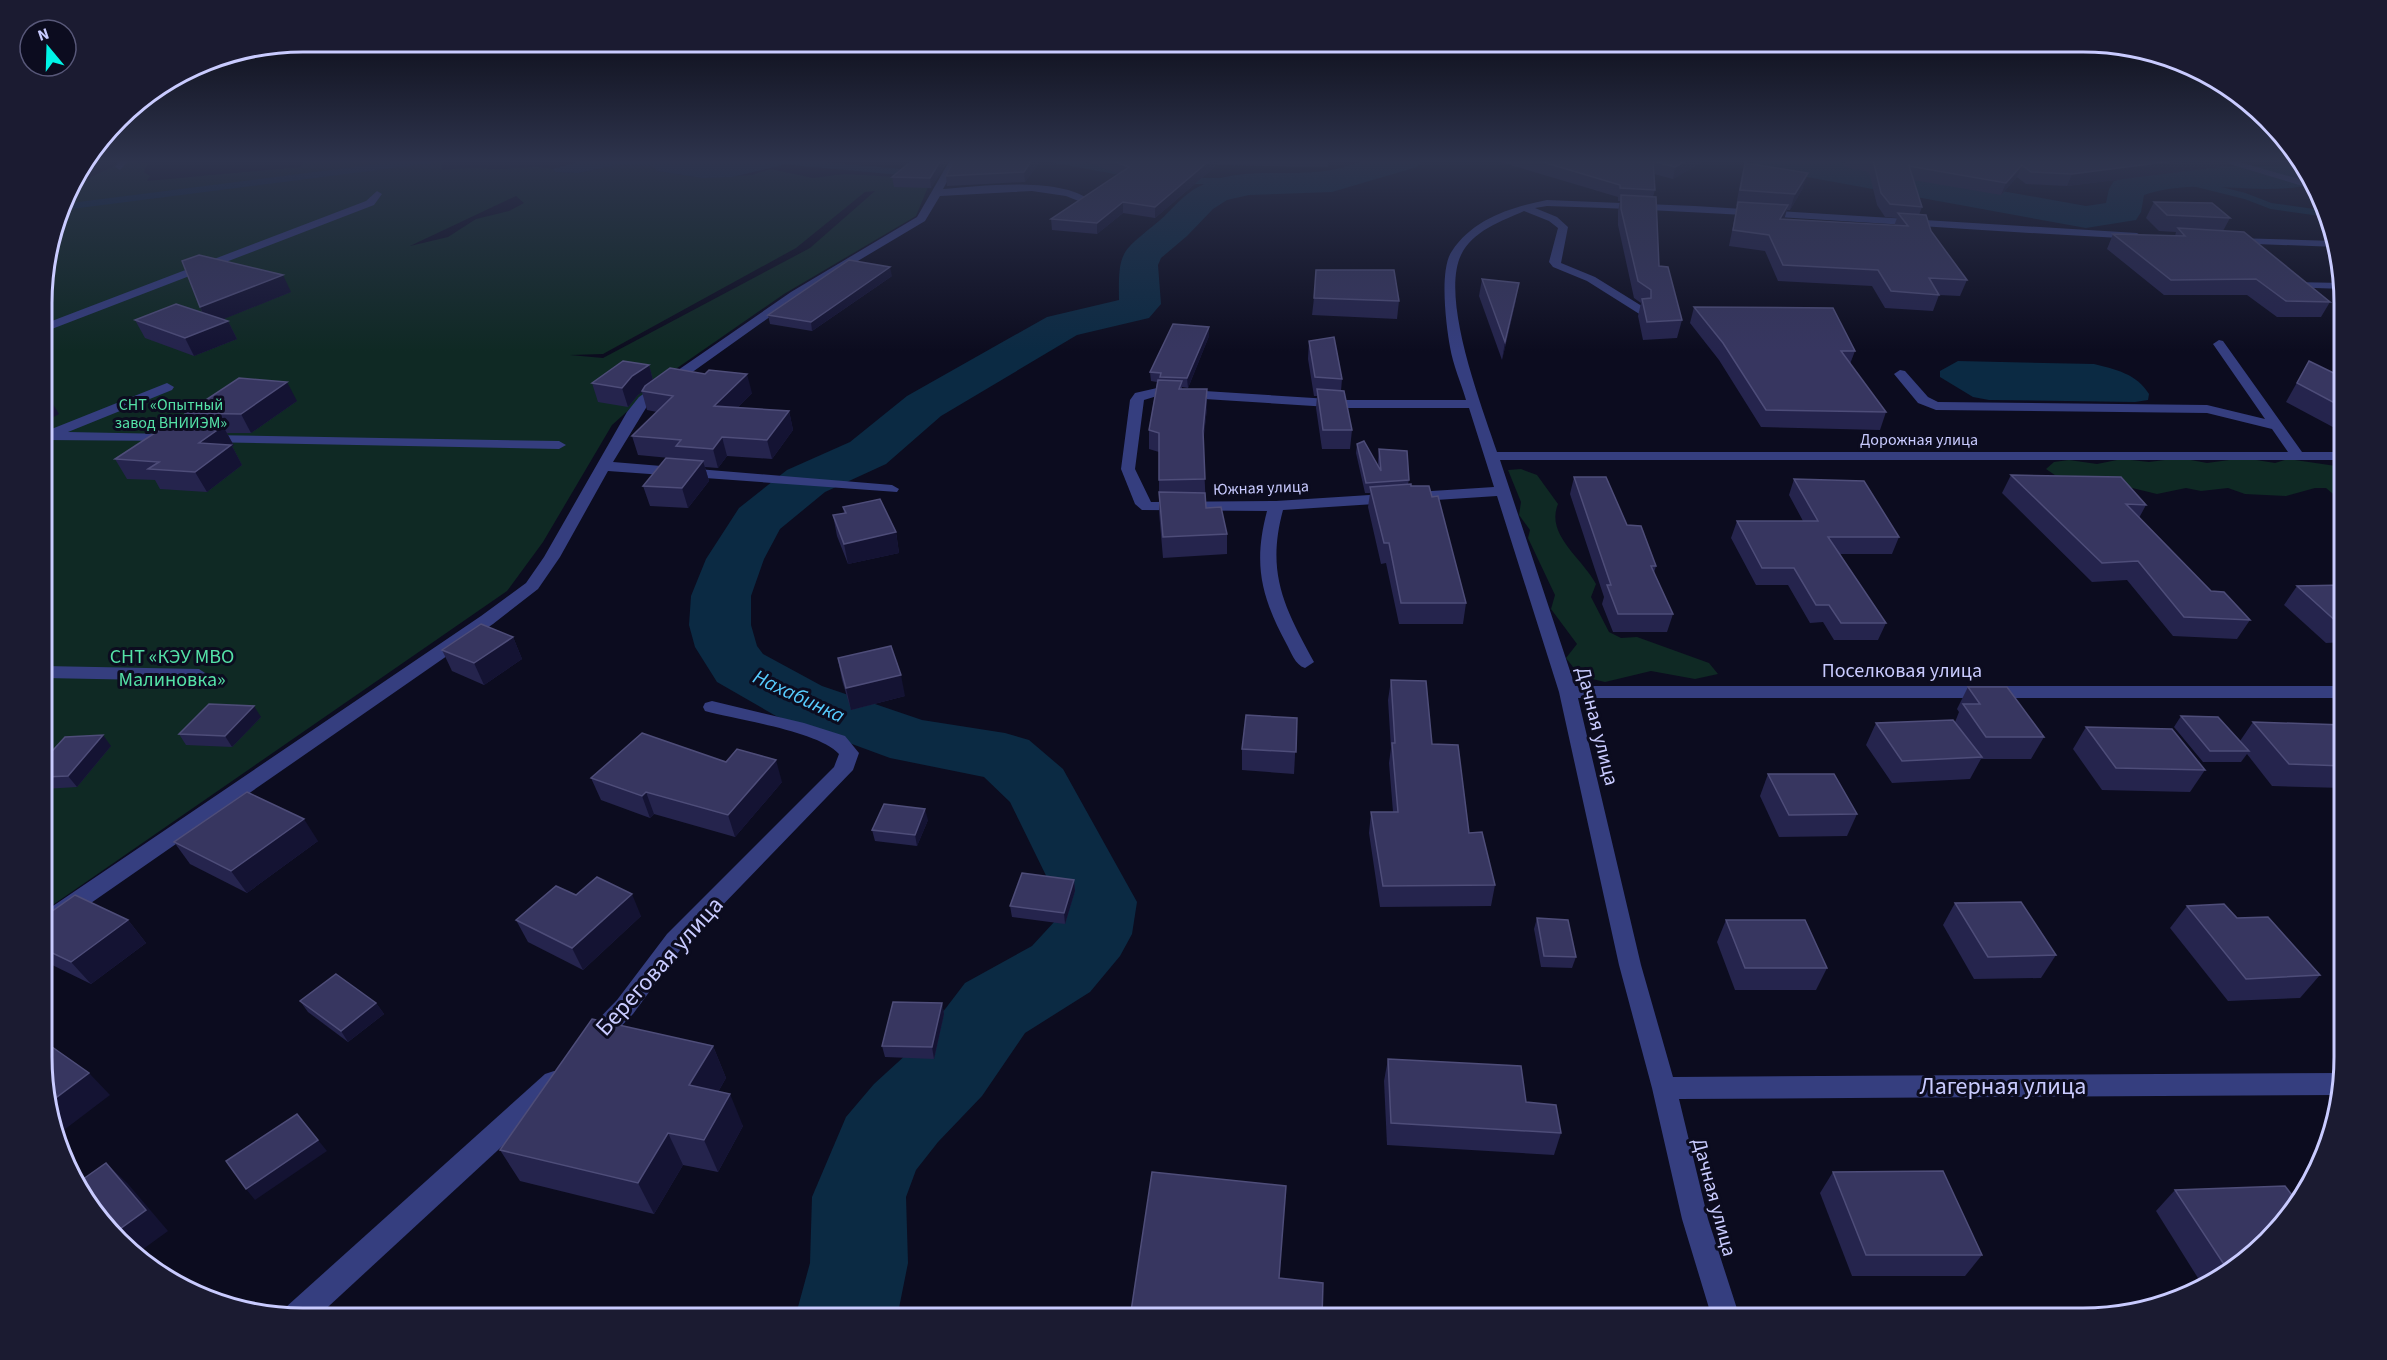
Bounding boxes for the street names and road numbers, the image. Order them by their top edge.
street label: Дорожная улица [1860,429,1978,451]
street label: Южная улица [1213,475,1309,501]
street label: Поселковая улица [1822,657,1982,685]
street label: Дачная улица [1569,664,1625,788]
street label: Береговая улица [587,889,732,1044]
street label: Лагерная улица [1920,1069,2086,1104]
street label: Дачная улица [1685,1135,1743,1259]

